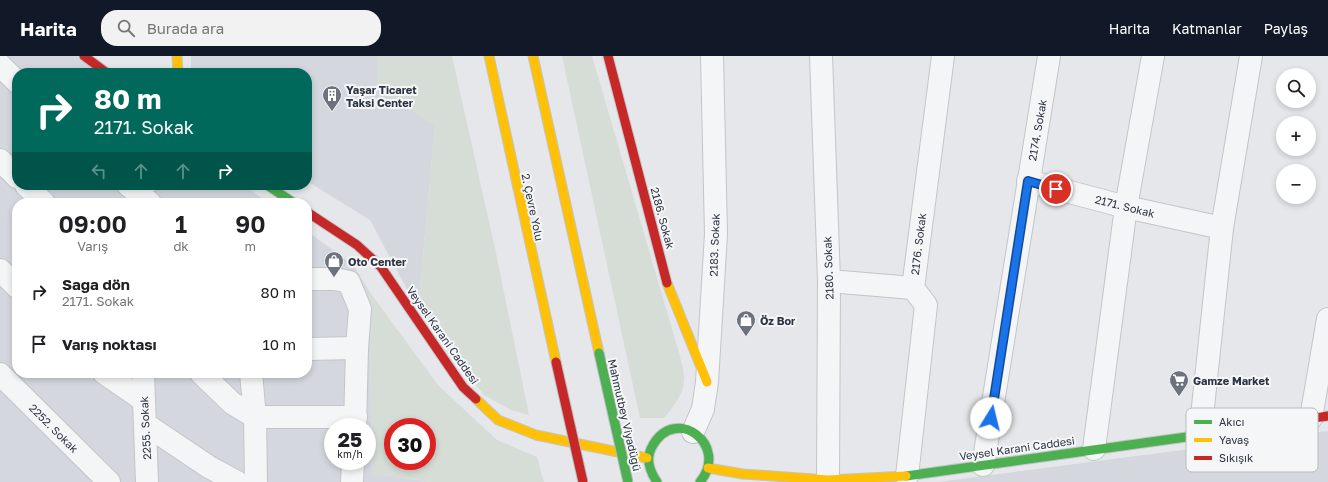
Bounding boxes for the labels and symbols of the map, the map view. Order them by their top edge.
place label: Yaşar Ticaret Taksi Center [346,83,417,109]
building icon: Yaşar Ticaret Taksi Center [321,84,343,112]
street label: 2174. Sokak [1025,98,1049,162]
street label: 2. Çevre Yolu [520,172,546,242]
pin [1039,172,1073,206]
street label: 2186. Sokak [649,186,677,250]
street label: 2171. Sokak [1094,192,1156,220]
street label: 2176. Sokak [908,212,928,276]
street label: 2183. Sokak [706,213,722,277]
street label: 2180. Sokak [820,236,836,300]
shop icon: Oto Center [323,250,345,278]
place label: Oto Center [348,255,407,268]
street label: Veysel Karani Caddesi [404,284,482,386]
shop icon: Öz Bor [735,309,757,337]
place label: Öz Bor [760,314,796,327]
street label: Mahmutbey Viyadüğü [606,358,644,472]
supermarket icon: Gamze Market [1168,369,1190,397]
place label: Gamze Market [1193,374,1270,387]
street label: 2255. Sokak [137,396,153,460]
position arrow [970,397,1012,439]
street label: 2252. Sokak [27,401,81,455]
legend [1186,408,1318,472]
text: Akıcı [1219,415,1244,428]
speed limit sign: 30 [384,418,436,470]
street label: Veysel Karani Caddesi [958,433,1076,463]
text: Yavaş [1219,433,1249,446]
text: Sıkışık [1219,451,1253,464]

